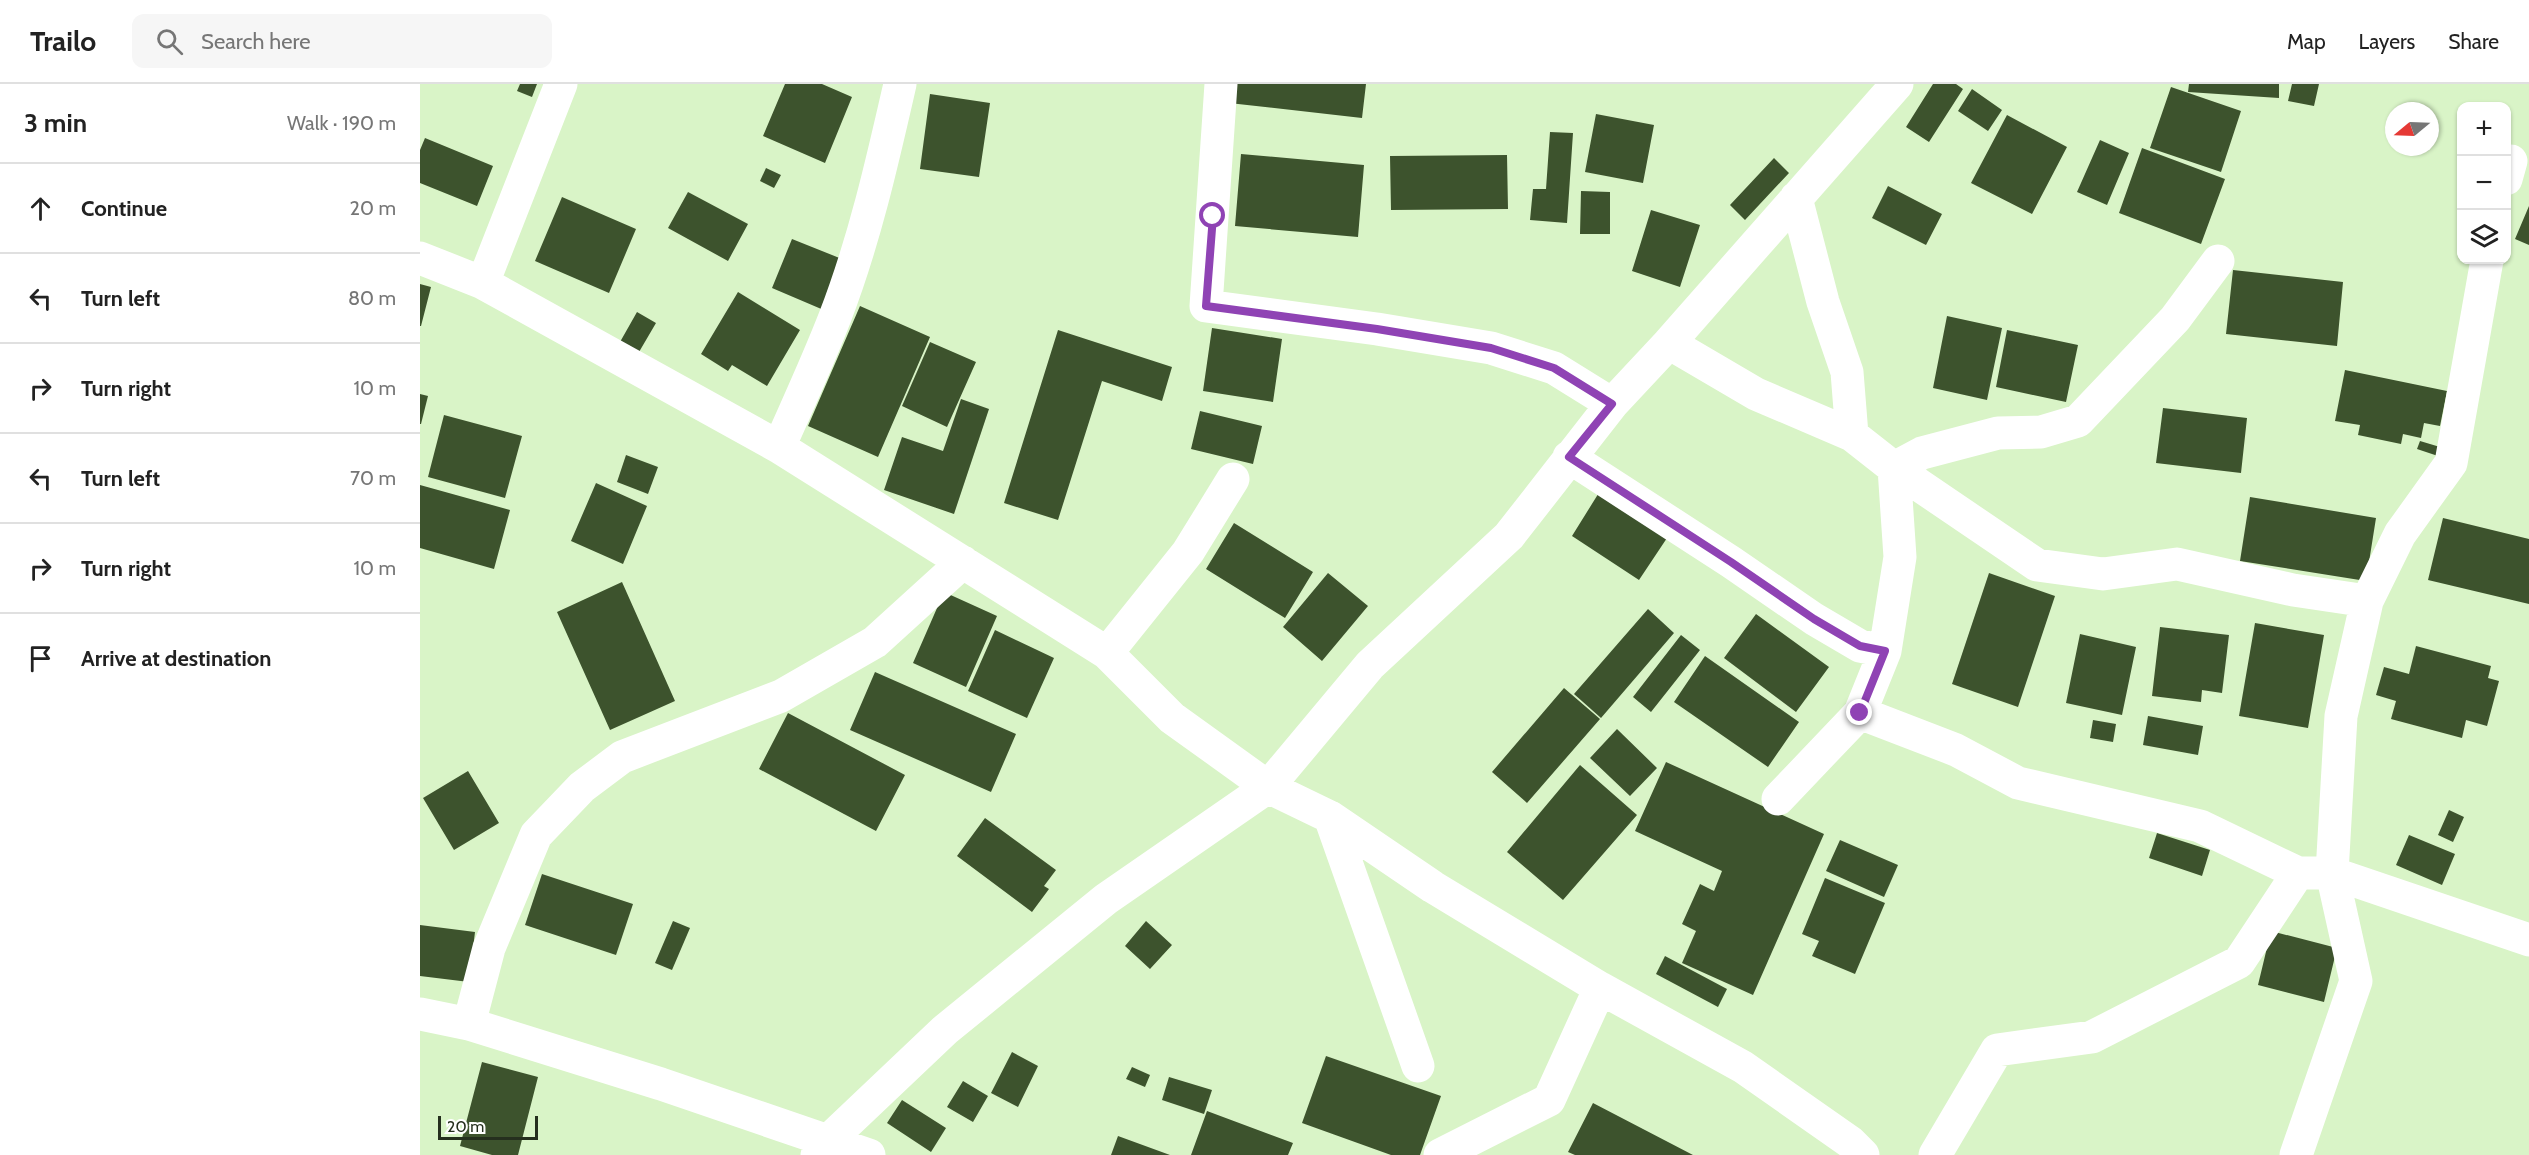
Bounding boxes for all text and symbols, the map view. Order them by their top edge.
search box [132,14,552,68]
text: Trailo [30,24,96,58]
icon: search [153,25,186,58]
text: Search here [201,28,310,55]
text: Map [2287,29,2326,54]
text: Layers [2359,29,2415,54]
text: Share [2448,29,2499,54]
north arrow [2385,102,2439,156]
map controls [2457,102,2511,264]
button: + [2457,102,2511,156]
text: 3 min [24,107,87,139]
text: Walk · 190 m [287,111,396,135]
button: − [2457,156,2511,210]
icon: ahead [24,192,57,225]
text: Continue [81,195,167,222]
text: 20 m [350,196,396,220]
route start [1199,202,1225,228]
button: layers [2457,210,2511,264]
icon: left [24,282,57,315]
text: Turn left [81,285,160,312]
text: 80 m [348,286,396,310]
icon: right [24,372,57,405]
text: Turn right [81,375,171,402]
text: 10 m [353,376,396,400]
icon: left [24,462,57,495]
text: Turn left [81,465,160,492]
text: 70 m [350,466,396,490]
icon: right [24,552,57,585]
text: Turn right [81,555,171,582]
text: 10 m [353,556,396,580]
icon: arrive [24,642,57,675]
text: Arrive at destination [81,645,271,672]
route end [1846,699,1872,725]
scale bar [438,1113,538,1140]
text: 20 m [447,1117,484,1136]

